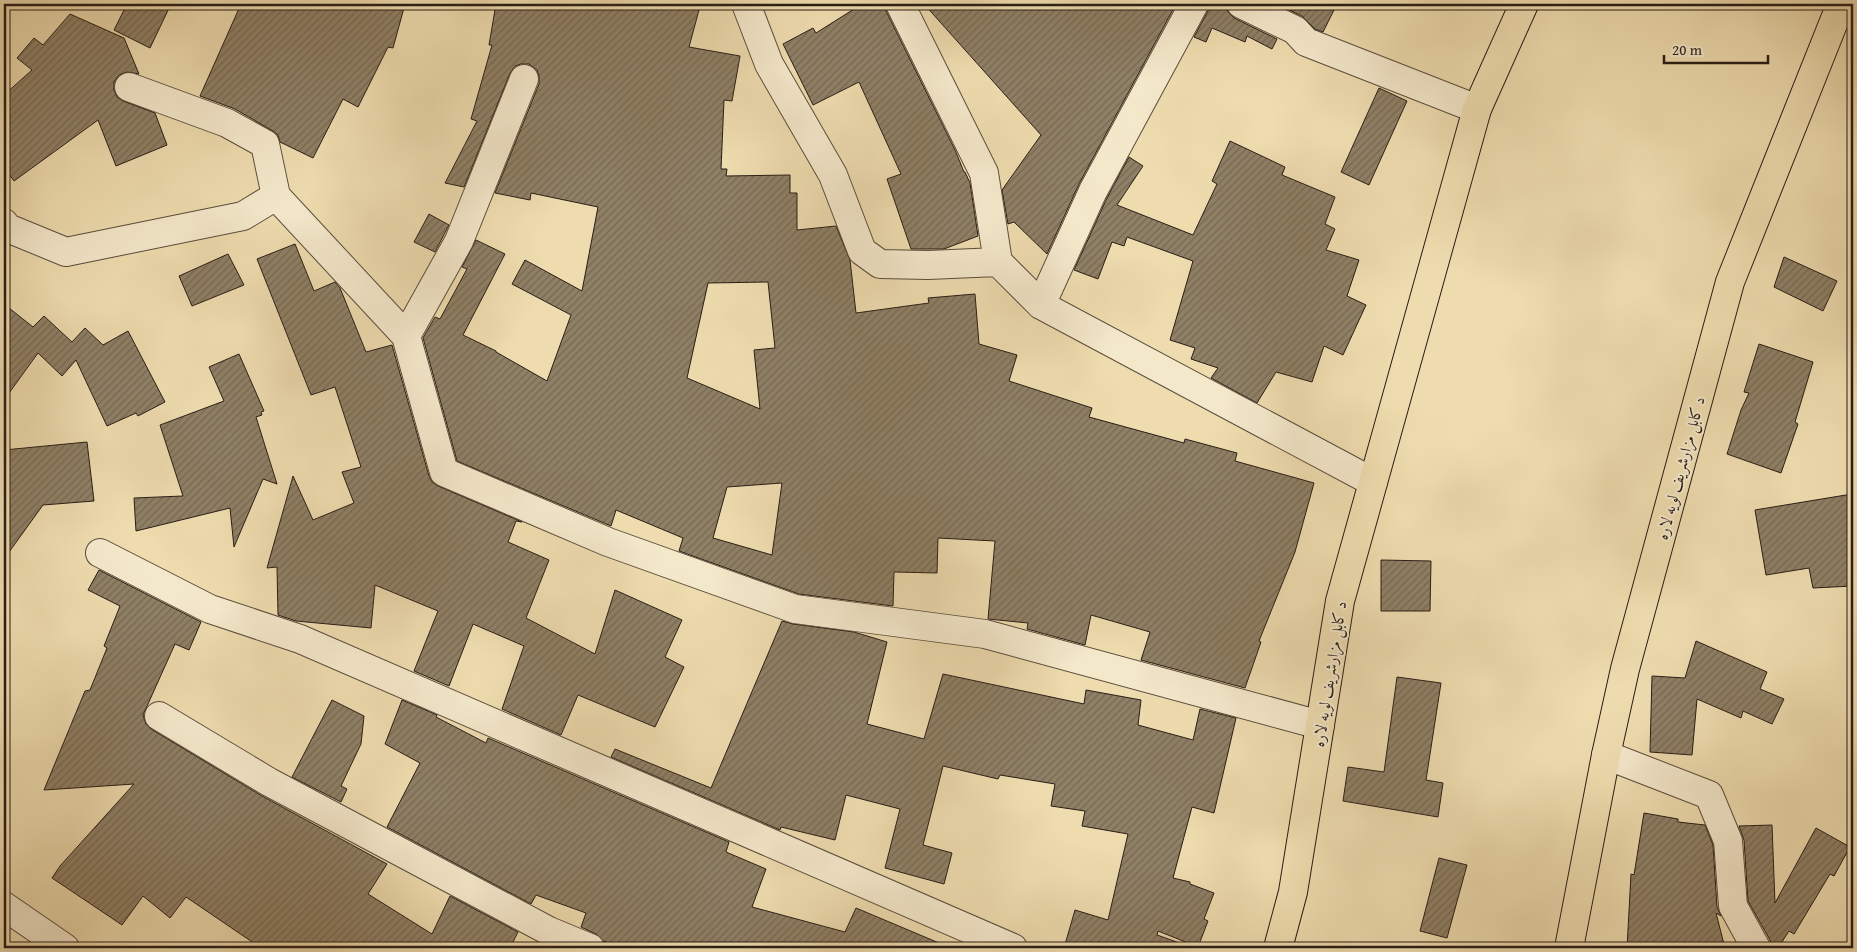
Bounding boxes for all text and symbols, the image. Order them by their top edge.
scale bar [1664,32,1768,64]
text: 20 m [1672,39,1703,60]
street label: د کابل مزارشریف لویه لاره [1649,394,1711,542]
street label: د کابل مزارشریف لویه لاره [1306,599,1352,749]

